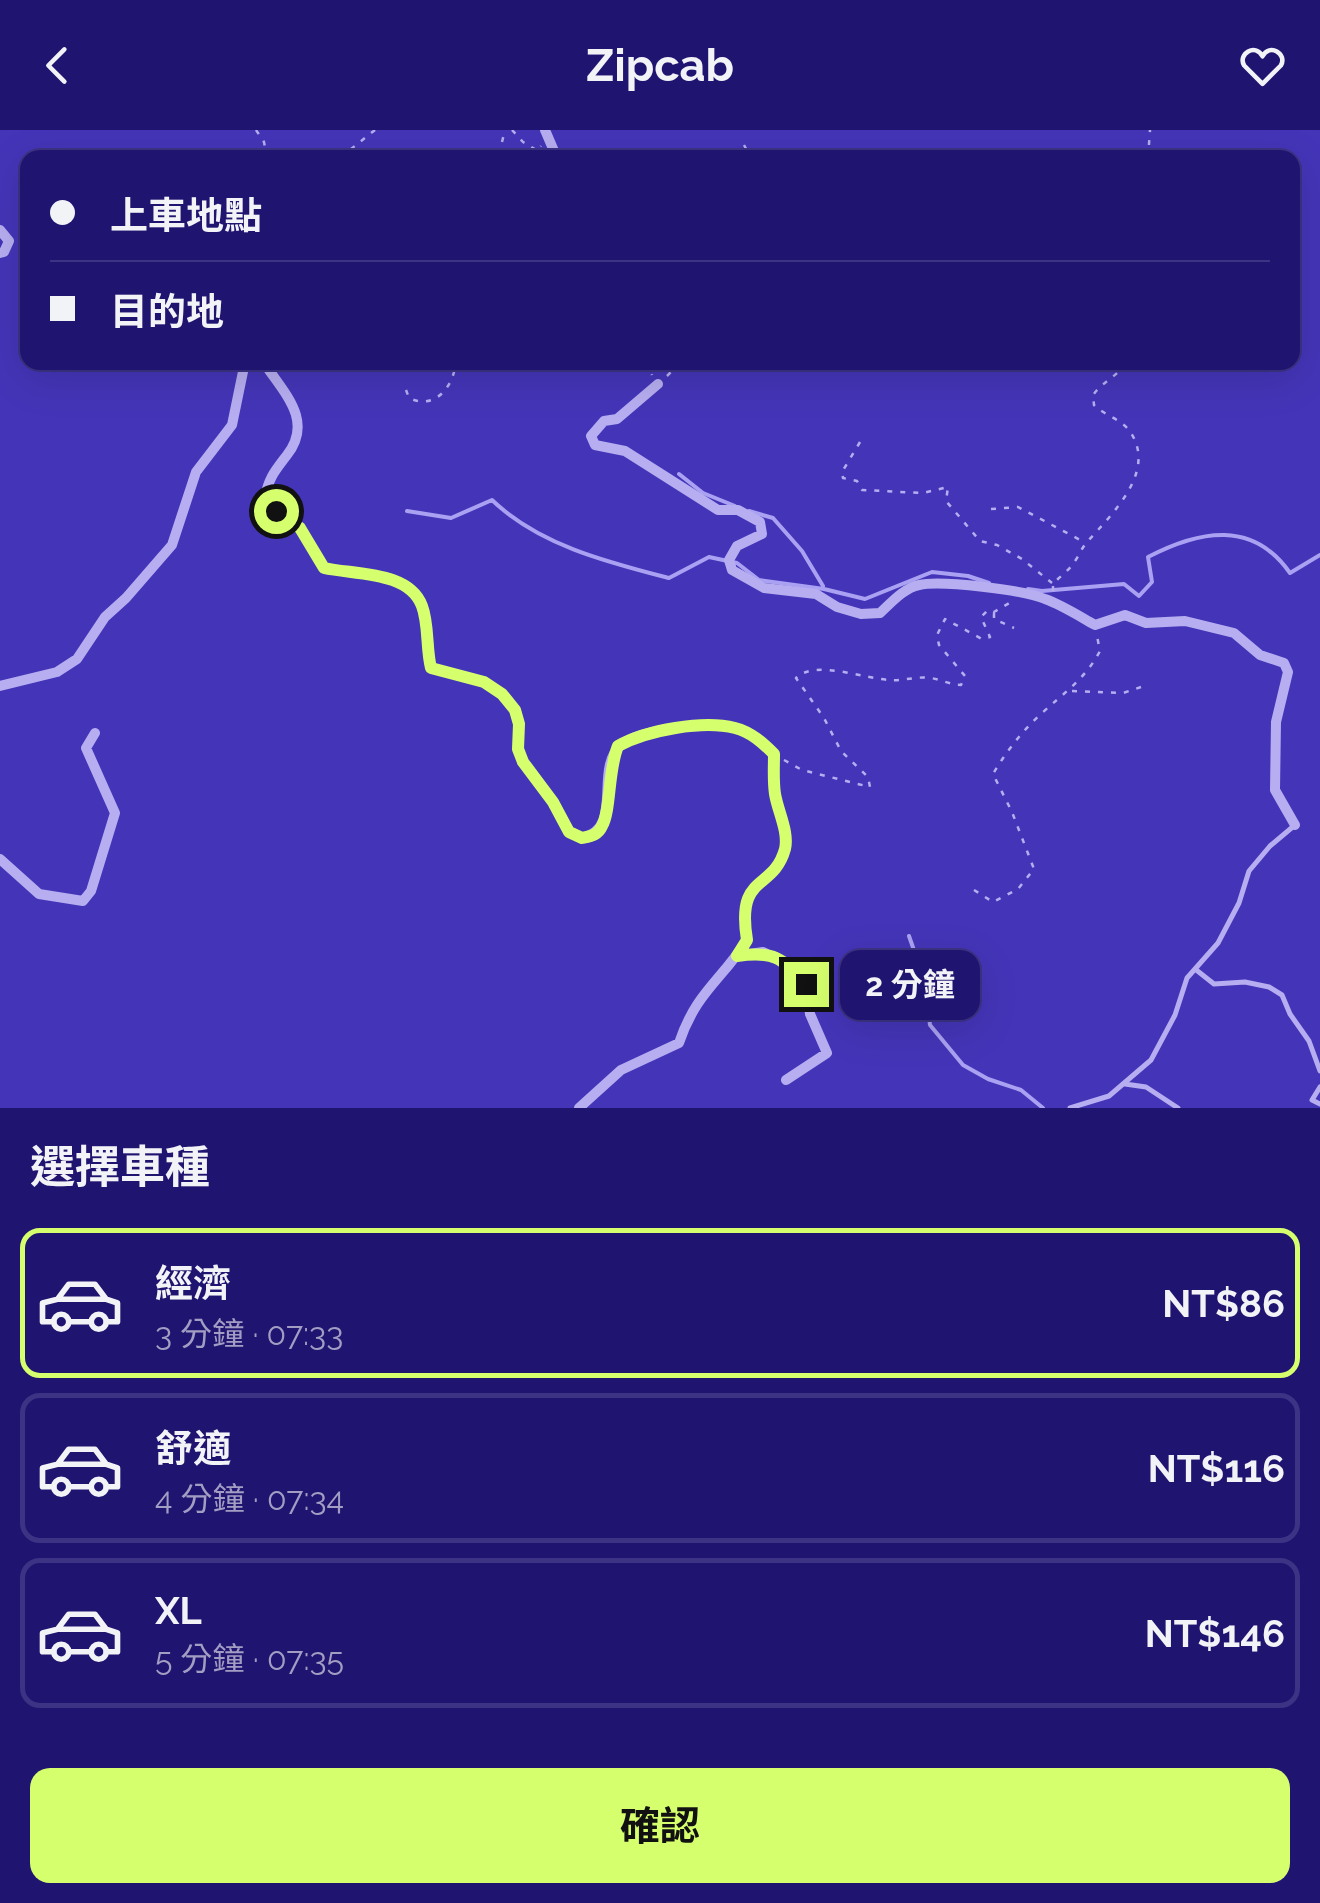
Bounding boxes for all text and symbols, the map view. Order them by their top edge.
icon: back [30,38,85,93]
icon: heart [1235,38,1290,93]
text: Zipcab [586,39,734,92]
text: 上車地點 [110,193,262,238]
text: 目的地 [110,289,224,334]
route start [254,489,299,534]
callout: 2 分鐘 [841,949,981,1019]
route end [784,962,829,1007]
text: 2 分鐘 [865,966,955,1003]
text: 選擇車種 [30,1141,210,1194]
icon: car [35,1258,125,1348]
text: 經濟 [155,1261,231,1306]
text: NT$86 [1162,1281,1285,1326]
text: 3 分鐘 · 07:33 [155,1315,343,1352]
icon: car [35,1423,125,1513]
text: 舒適 [155,1426,231,1471]
text: NT$116 [1148,1446,1285,1491]
text: 4 分鐘 · 07:34 [155,1480,344,1517]
icon: car [35,1588,125,1678]
text: XL [155,1588,202,1633]
text: NT$146 [1145,1611,1285,1656]
text: 5 分鐘 · 07:35 [155,1640,344,1677]
button: 確認 [30,1768,1290,1883]

